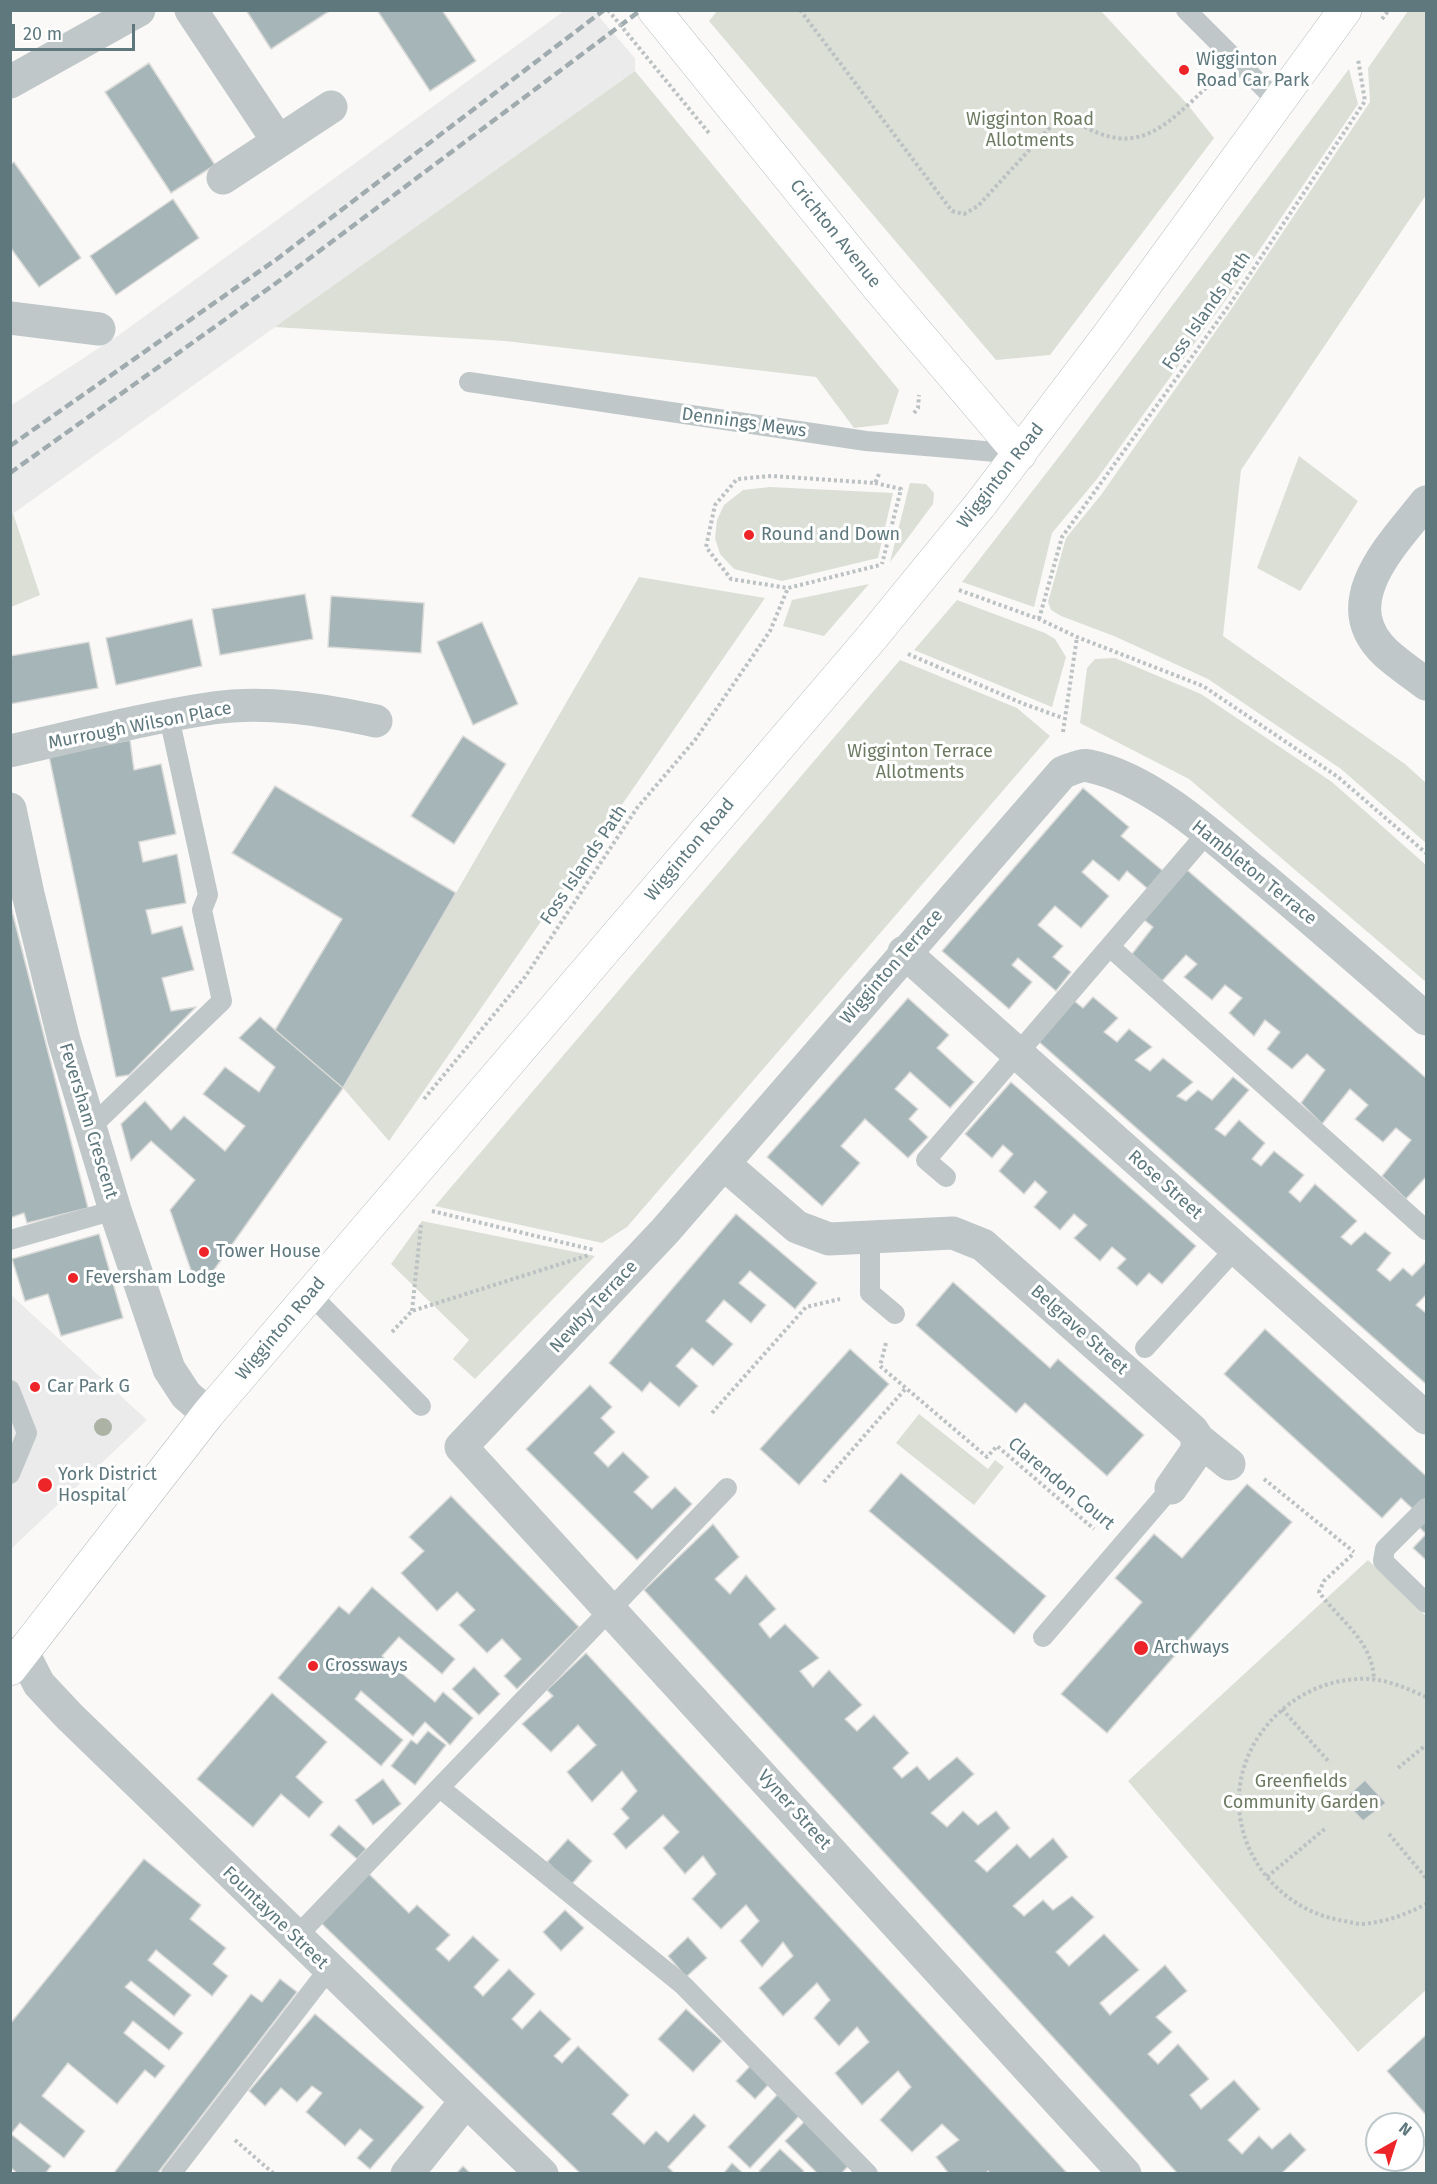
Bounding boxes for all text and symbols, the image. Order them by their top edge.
scale bar [15,12,138,50]
text: 20 m [23,23,62,45]
place label: Wigginton Road Car Park [1196,49,1309,92]
marker: Wigginton Road Car Park [1177,63,1191,77]
park label: Wigginton Road Allotments [966,109,1094,152]
street label: Crichton Avenue [785,176,885,292]
street label: Foss Islands Path [1158,248,1256,374]
street label: Dennings Mews [680,404,808,442]
street label: Wigginton Road [953,419,1049,533]
place label: Round and Down [761,524,900,546]
marker: Round and Down [742,528,756,542]
street label: Murrough Wilson Place [47,698,233,754]
park label: Wigginton Terrace Allotments [847,741,993,783]
street label: Wigginton Road [641,794,739,906]
street label: Foss Islands Path [536,801,632,929]
street label: Hambleton Terrace [1187,816,1321,930]
street label: Wigginton Terrace [836,905,948,1029]
street label: Feversham Crescent [54,1041,122,1201]
street label: Rose Street [1123,1146,1207,1224]
place label: Tower House [216,1241,321,1263]
marker: Tower House [197,1245,211,1259]
street label: Newby Terrace [546,1256,642,1358]
place label: Feversham Lodge [85,1267,226,1289]
marker: Feversham Lodge [66,1271,80,1285]
street label: Wigginton Road [232,1273,330,1385]
street label: Belgrave Street [1026,1281,1132,1379]
place label: Car Park G [47,1376,130,1398]
marker: Car Park G [28,1380,42,1394]
street label: Clarendon Court [1003,1433,1119,1535]
place label: York District Hospital [58,1464,157,1506]
marker: York District Hospital [36,1476,54,1494]
place label: Archways [1154,1637,1229,1659]
marker: Archways [1132,1639,1150,1657]
place label: Crossways [325,1655,408,1677]
marker: Crossways [306,1659,320,1673]
street label: Vyner Street [753,1766,835,1854]
park label: Greenfields Community Garden [1223,1771,1379,1814]
street label: Fountayne Street [218,1862,332,1974]
north arrow [1365,2112,1425,2172]
text: N [1395,2118,1415,2140]

